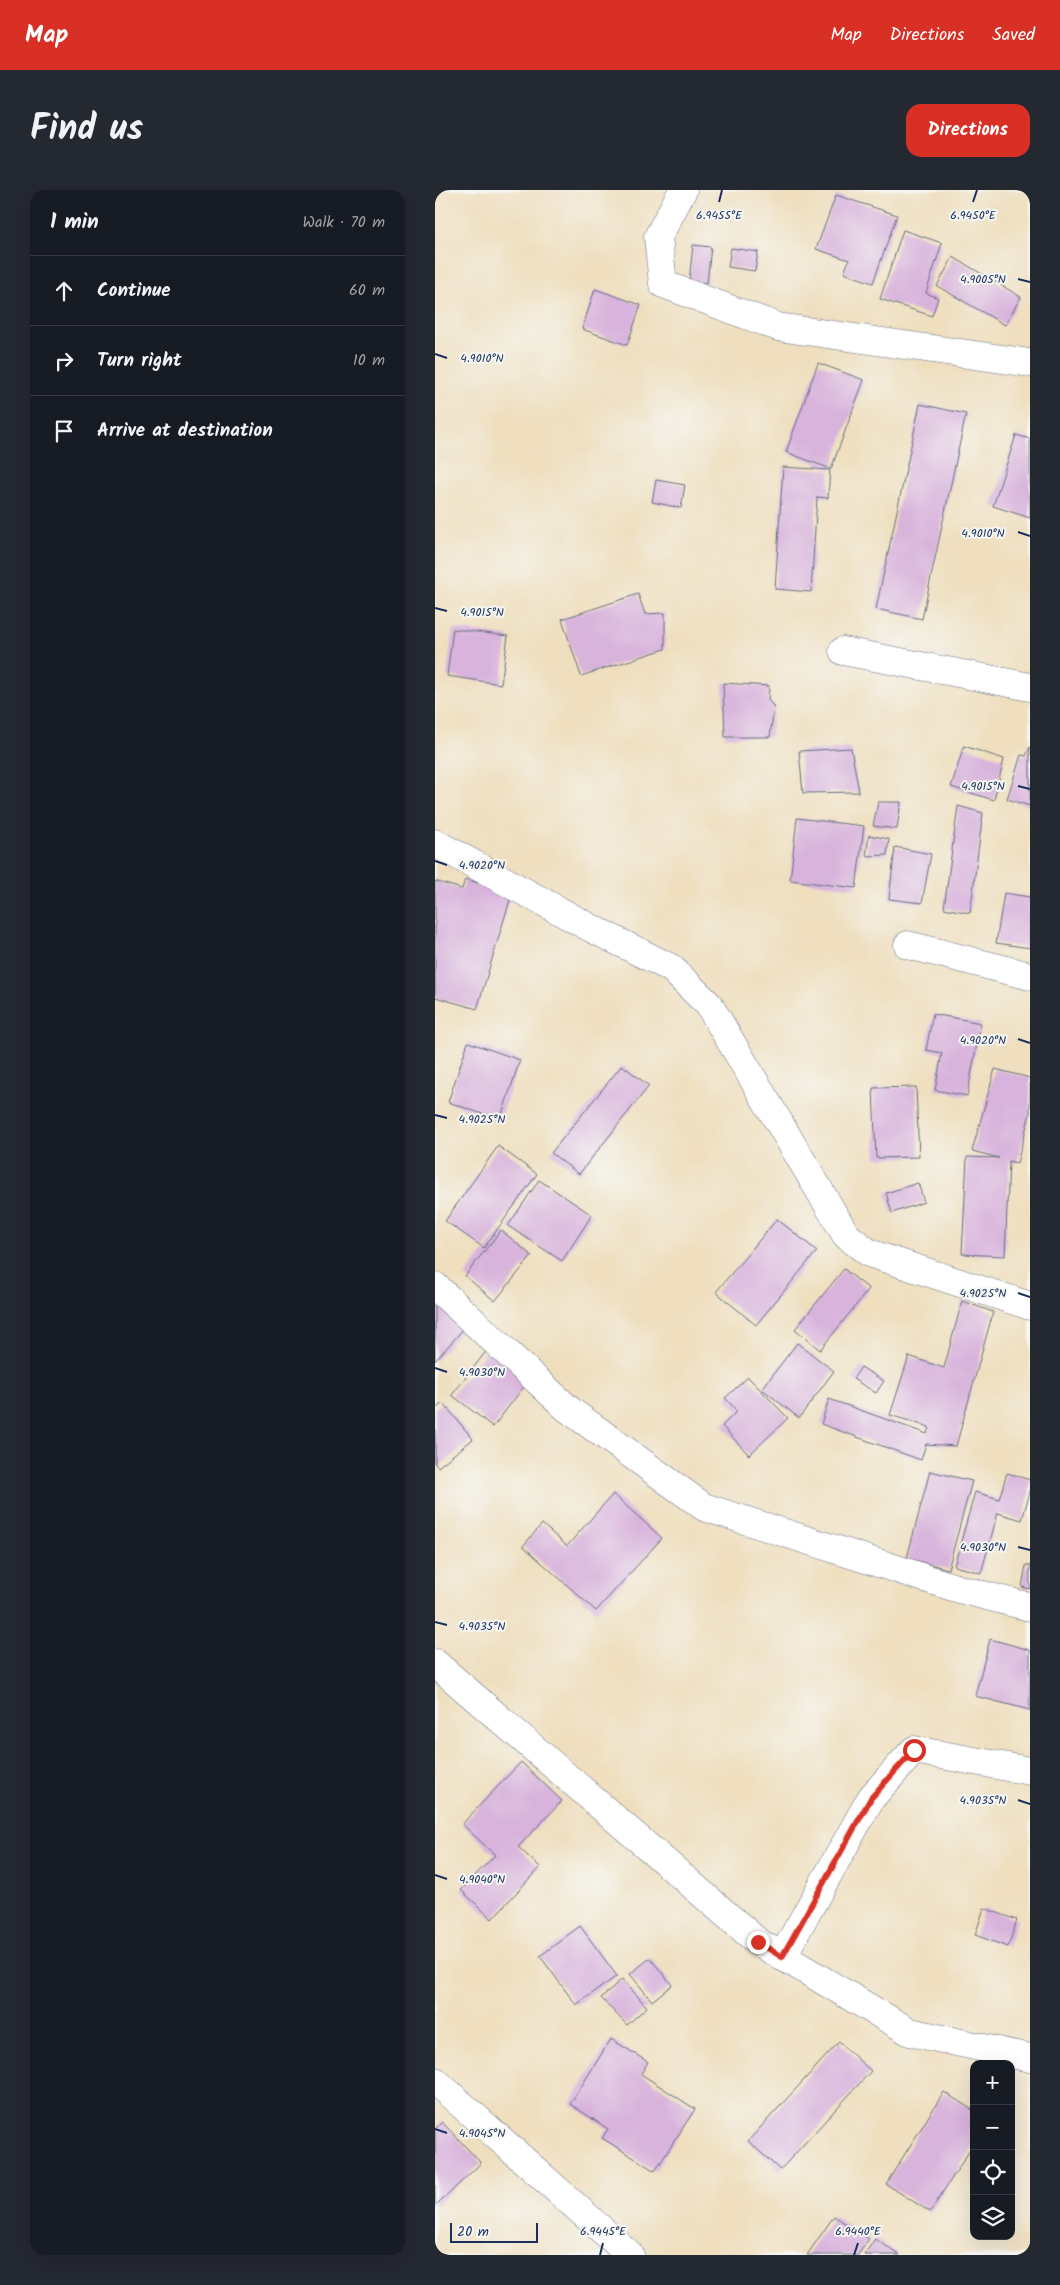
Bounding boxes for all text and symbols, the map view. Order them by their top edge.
text: Map [25,16,68,55]
text: Map [830,21,862,50]
text: Directions [890,21,964,50]
text: Saved [992,21,1035,50]
text: Find us [30,102,143,158]
button: Directions [906,104,1030,157]
text: 1 min [50,206,99,239]
text: 6.9455°E [696,206,743,225]
text: 6.9450°E [950,206,997,225]
text: Walk · 70 m [302,210,385,235]
text: 4.9005°N [960,270,1006,289]
text: Continue [97,276,170,306]
icon: ahead [50,277,78,305]
text: 60 m [349,278,385,303]
text: Turn right [97,346,182,376]
icon: right [50,347,78,375]
text: 10 m [353,348,385,373]
text: 4.9010°N [460,349,504,368]
text: Arrive at destination [97,416,273,446]
icon: arrive [50,417,78,445]
text: 4.9010°N [961,524,1005,543]
text: 4.9015°N [460,603,504,622]
text: 4.9015°N [961,777,1005,796]
text: 4.9020°N [459,856,505,875]
text: 4.9020°N [960,1031,1006,1050]
text: 4.9025°N [459,1110,505,1129]
text: 4.9025°N [960,1284,1006,1303]
text: 4.9030°N [459,1363,505,1382]
text: 4.9030°N [960,1538,1006,1557]
text: 4.9035°N [459,1617,505,1636]
route start [903,1739,926,1762]
text: 4.9035°N [960,1791,1006,1810]
text: 4.9040°N [459,1870,505,1889]
route end [747,1931,770,1954]
map controls [970,2060,1015,2240]
button: + [970,2060,1015,2105]
button: − [970,2105,1015,2150]
text: 4.9045°N [459,2124,505,2143]
button: locate [970,2150,1015,2195]
button: layers [970,2195,1015,2240]
scale bar [450,2220,537,2243]
text: 20 m [457,2221,489,2243]
text: 6.9445°E [580,2222,627,2241]
text: 6.9440°E [835,2222,882,2241]

